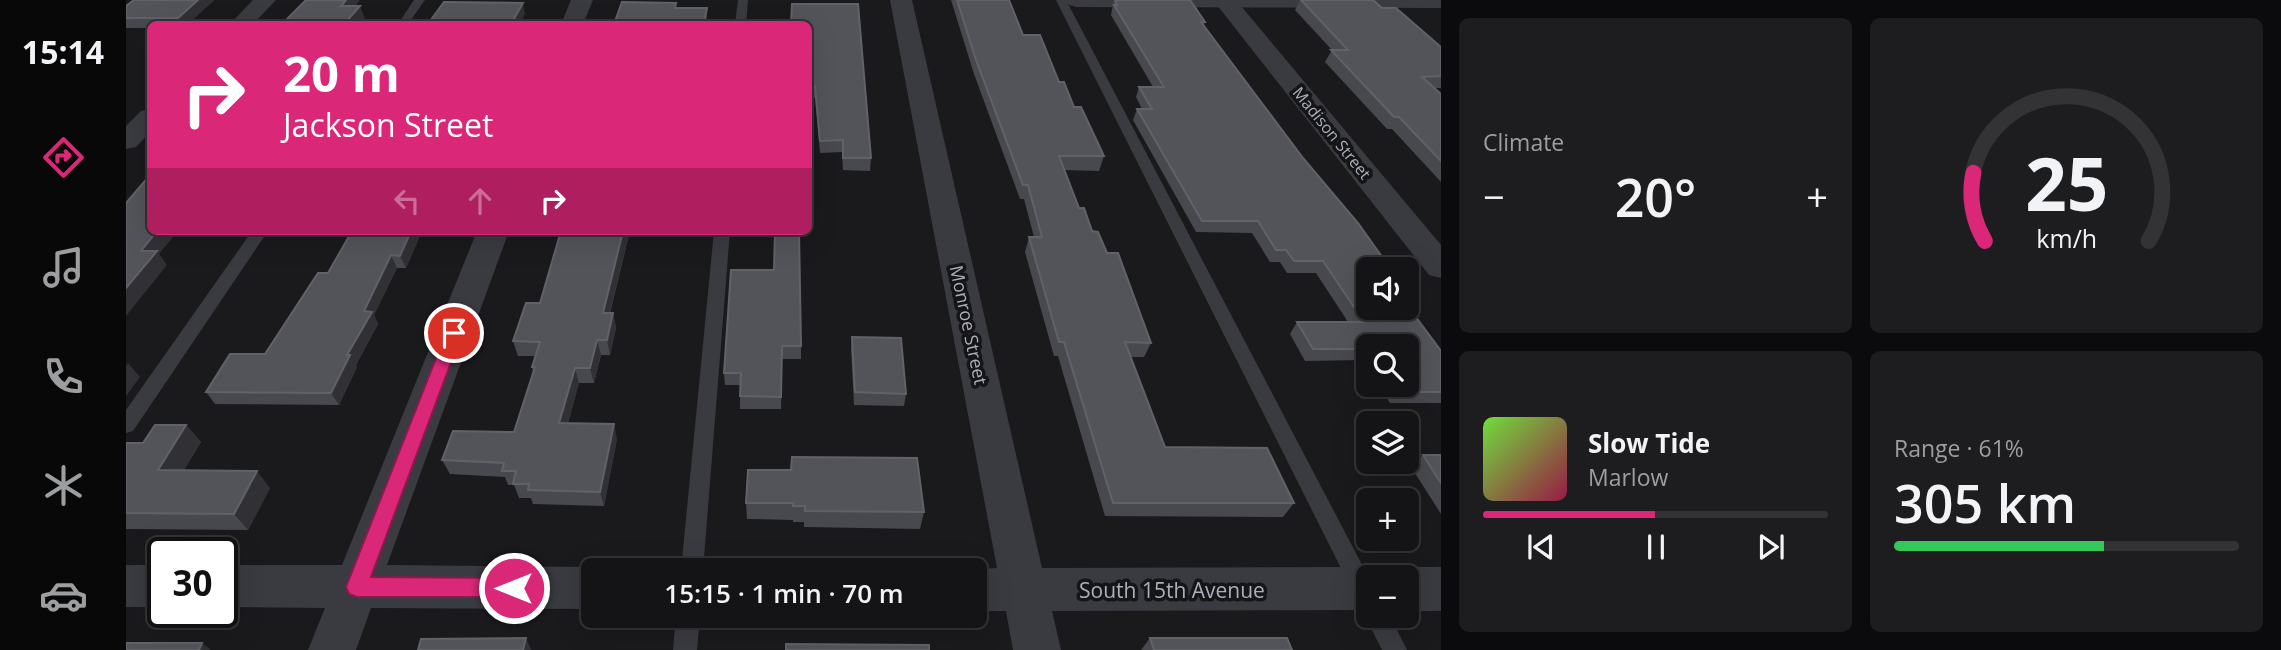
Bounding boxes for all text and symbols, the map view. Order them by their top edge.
text: 15:14 [22,30,104,73]
text: 20 m [283,40,400,106]
icon: right [168,49,259,140]
street label: Madison Street [1288,82,1376,184]
text: Jackson Street [283,103,493,146]
text: Climate [1483,126,1564,158]
icon: directions [39,133,88,182]
text: 25 [2025,134,2108,233]
text: 20° [1615,161,1696,232]
text: − [1483,170,1505,222]
text: + [1806,170,1828,222]
icon: left [388,182,426,220]
icon: ahead [461,182,499,220]
icon: right [534,182,572,220]
text: km/h [2036,221,2097,255]
icon: music [39,243,88,292]
map controls [1356,257,1419,628]
button: sound [1356,257,1419,320]
street label: Monroe Street [945,263,993,387]
pin [424,303,484,363]
icon: arrive [435,314,473,352]
button: search [1356,334,1419,397]
icon: phone [39,352,88,401]
button: layers [1356,411,1419,474]
text: Slow Tide [1588,425,1710,461]
text: Range · 61% [1894,432,2024,464]
icon: climate [39,461,88,510]
text: Marlow [1588,461,1668,493]
text: 305 km [1894,467,2076,538]
button: + [1356,488,1419,551]
icon: previous [1522,528,1560,566]
icon: pause [1637,528,1675,566]
icon: next [1752,528,1790,566]
speed limit sign: 30 [147,537,238,628]
position arrow [477,551,551,625]
button: − [1356,565,1419,628]
icon: car [39,571,88,620]
text: 15:15 · 1 min · 70 m [664,575,904,611]
street label: South 15th Avenue [1079,576,1265,604]

